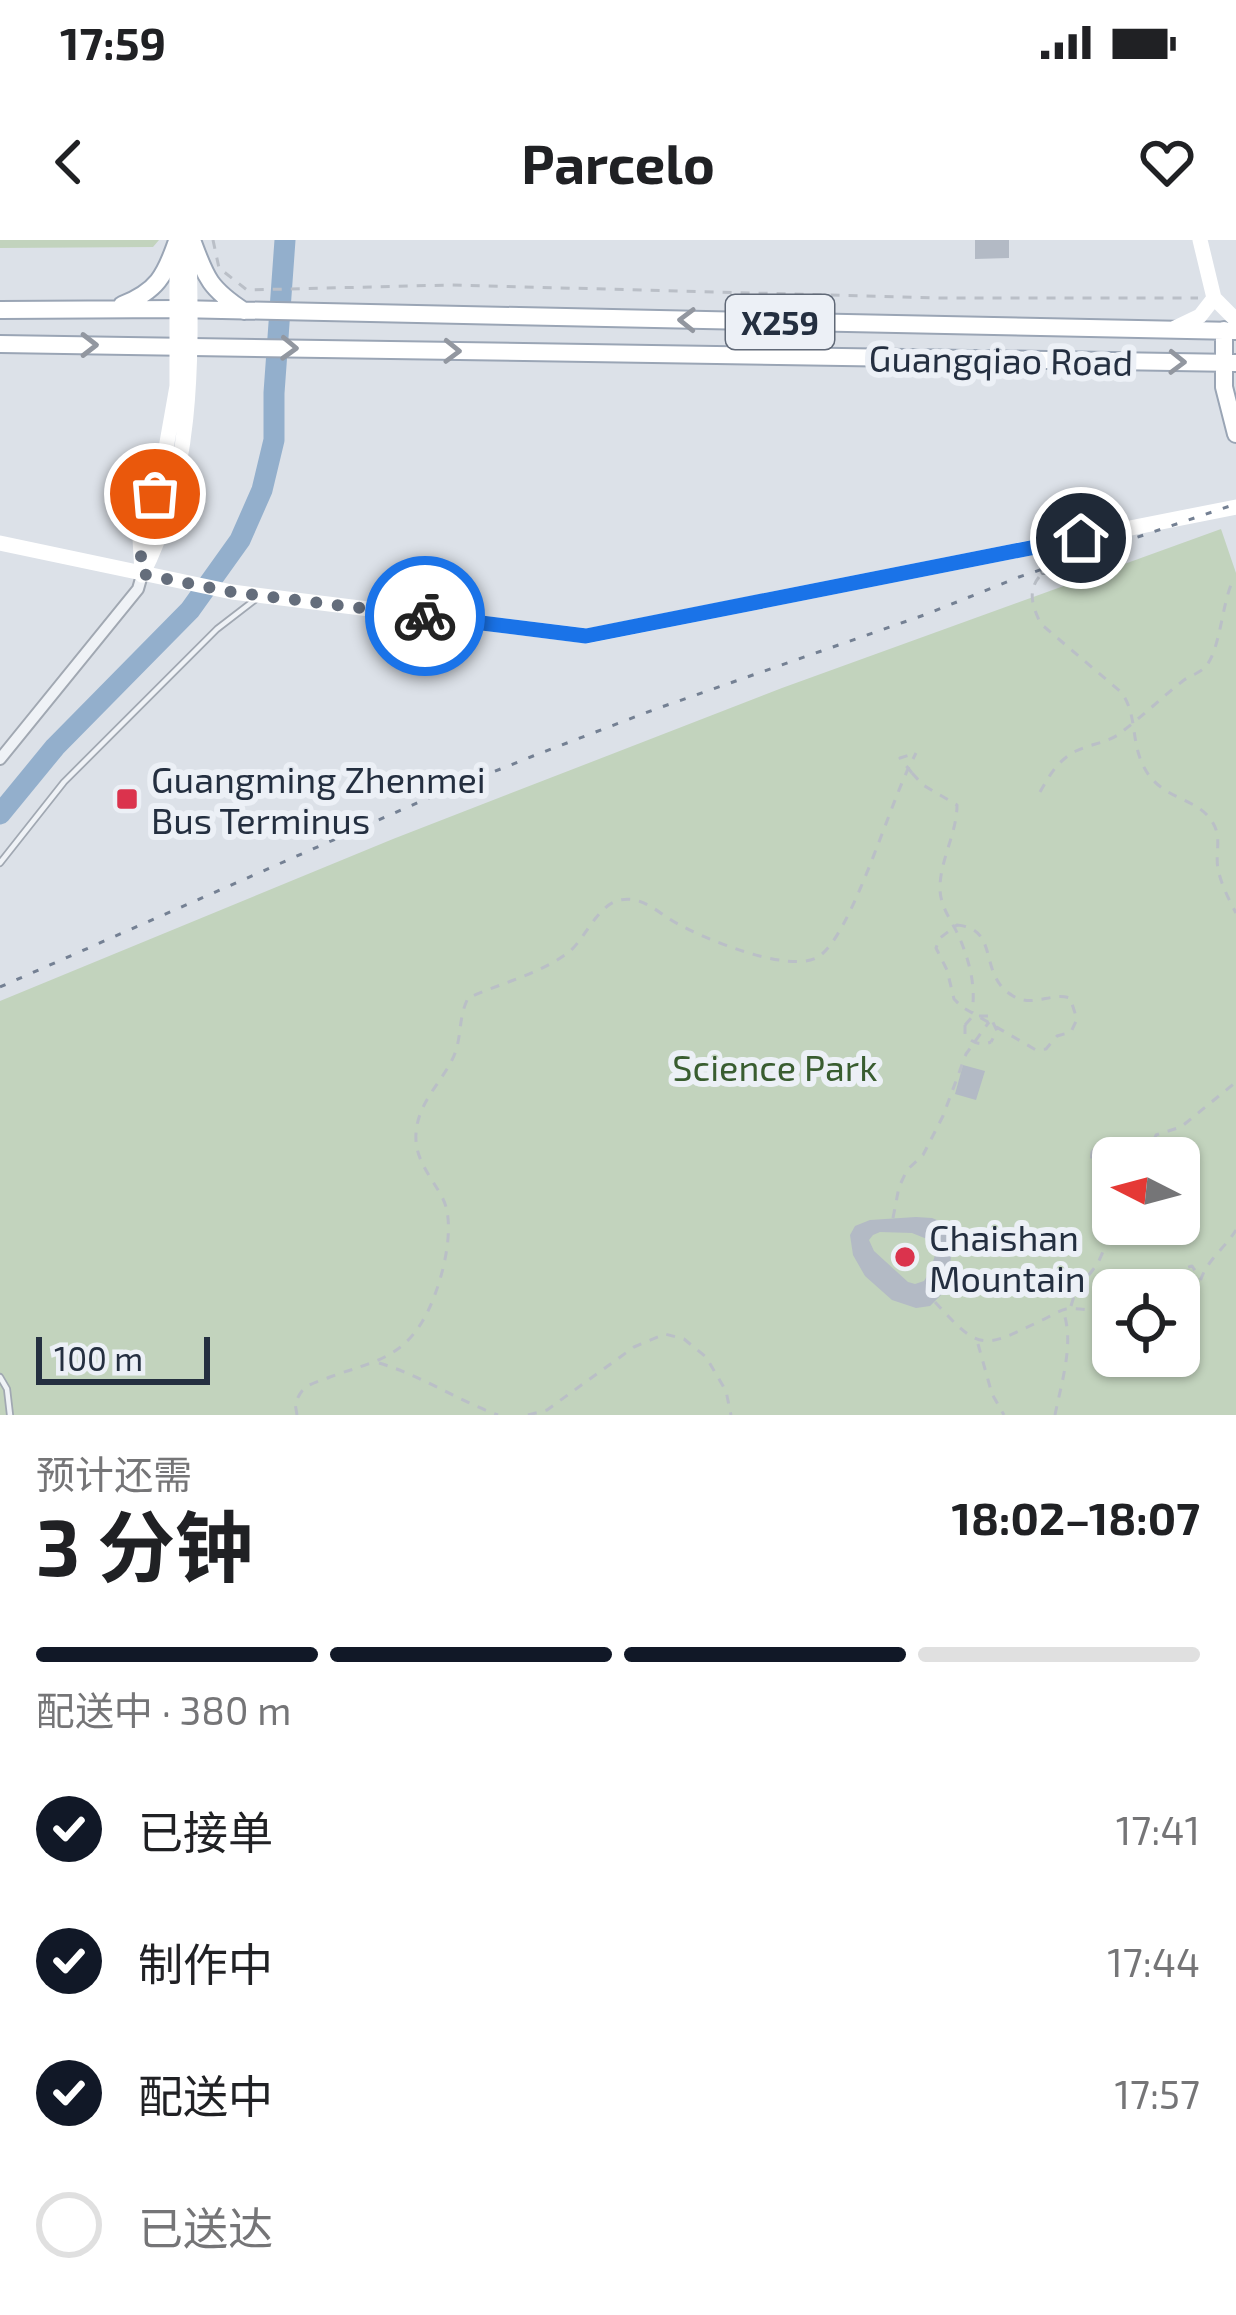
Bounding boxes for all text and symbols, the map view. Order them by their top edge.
text: 17:59 [60,15,166,69]
icon: back [36,129,102,195]
icon: heart [1134,129,1200,195]
text: Parcelo [521,130,715,195]
road number: X259 [726,295,834,349]
one-way arrow [677,308,696,334]
one-way arrow [81,332,99,358]
one-way arrow [280,335,299,361]
street label: Guangqiao Road [868,335,1134,383]
one-way arrow [443,338,462,364]
one-way arrow [1169,349,1187,375]
pin [104,443,206,545]
icon: bag [122,461,188,527]
pin [1030,487,1132,589]
icon: home [1048,505,1114,571]
courier [365,556,485,676]
icon: bike [392,583,458,649]
place label: Guangming Zhenmei Bus Terminus [151,757,486,841]
marker: Guangming Zhenmei Bus Terminus [114,786,140,812]
park label: Science Park [672,1045,878,1088]
north arrow [1092,1137,1200,1245]
map controls [1092,1137,1200,1377]
place label: Chaishan Mountain [929,1215,1086,1299]
marker: Chaishan Mountain [892,1244,918,1270]
button: locate [1092,1269,1200,1377]
scale bar [36,1331,210,1384]
text: 100 m [54,1338,143,1378]
text: 预计还需 [36,1450,192,1497]
text: 18:02–18:07 [951,1490,1200,1544]
text: 3 分钟 [36,1498,253,1592]
text: 配送中 · 380 m [36,1686,291,1733]
icon: check [36,1796,102,1862]
text: 已接单 [138,1804,273,1858]
text: 17:41 [1116,1806,1200,1853]
icon: check [36,1928,102,1994]
text: 制作中 [138,1936,273,1990]
text: 17:44 [1107,1938,1200,1985]
icon: check [36,2060,102,2126]
text: 配送中 [138,2068,273,2122]
text: 17:57 [1114,2070,1200,2117]
text: 已送达 [138,2200,273,2254]

